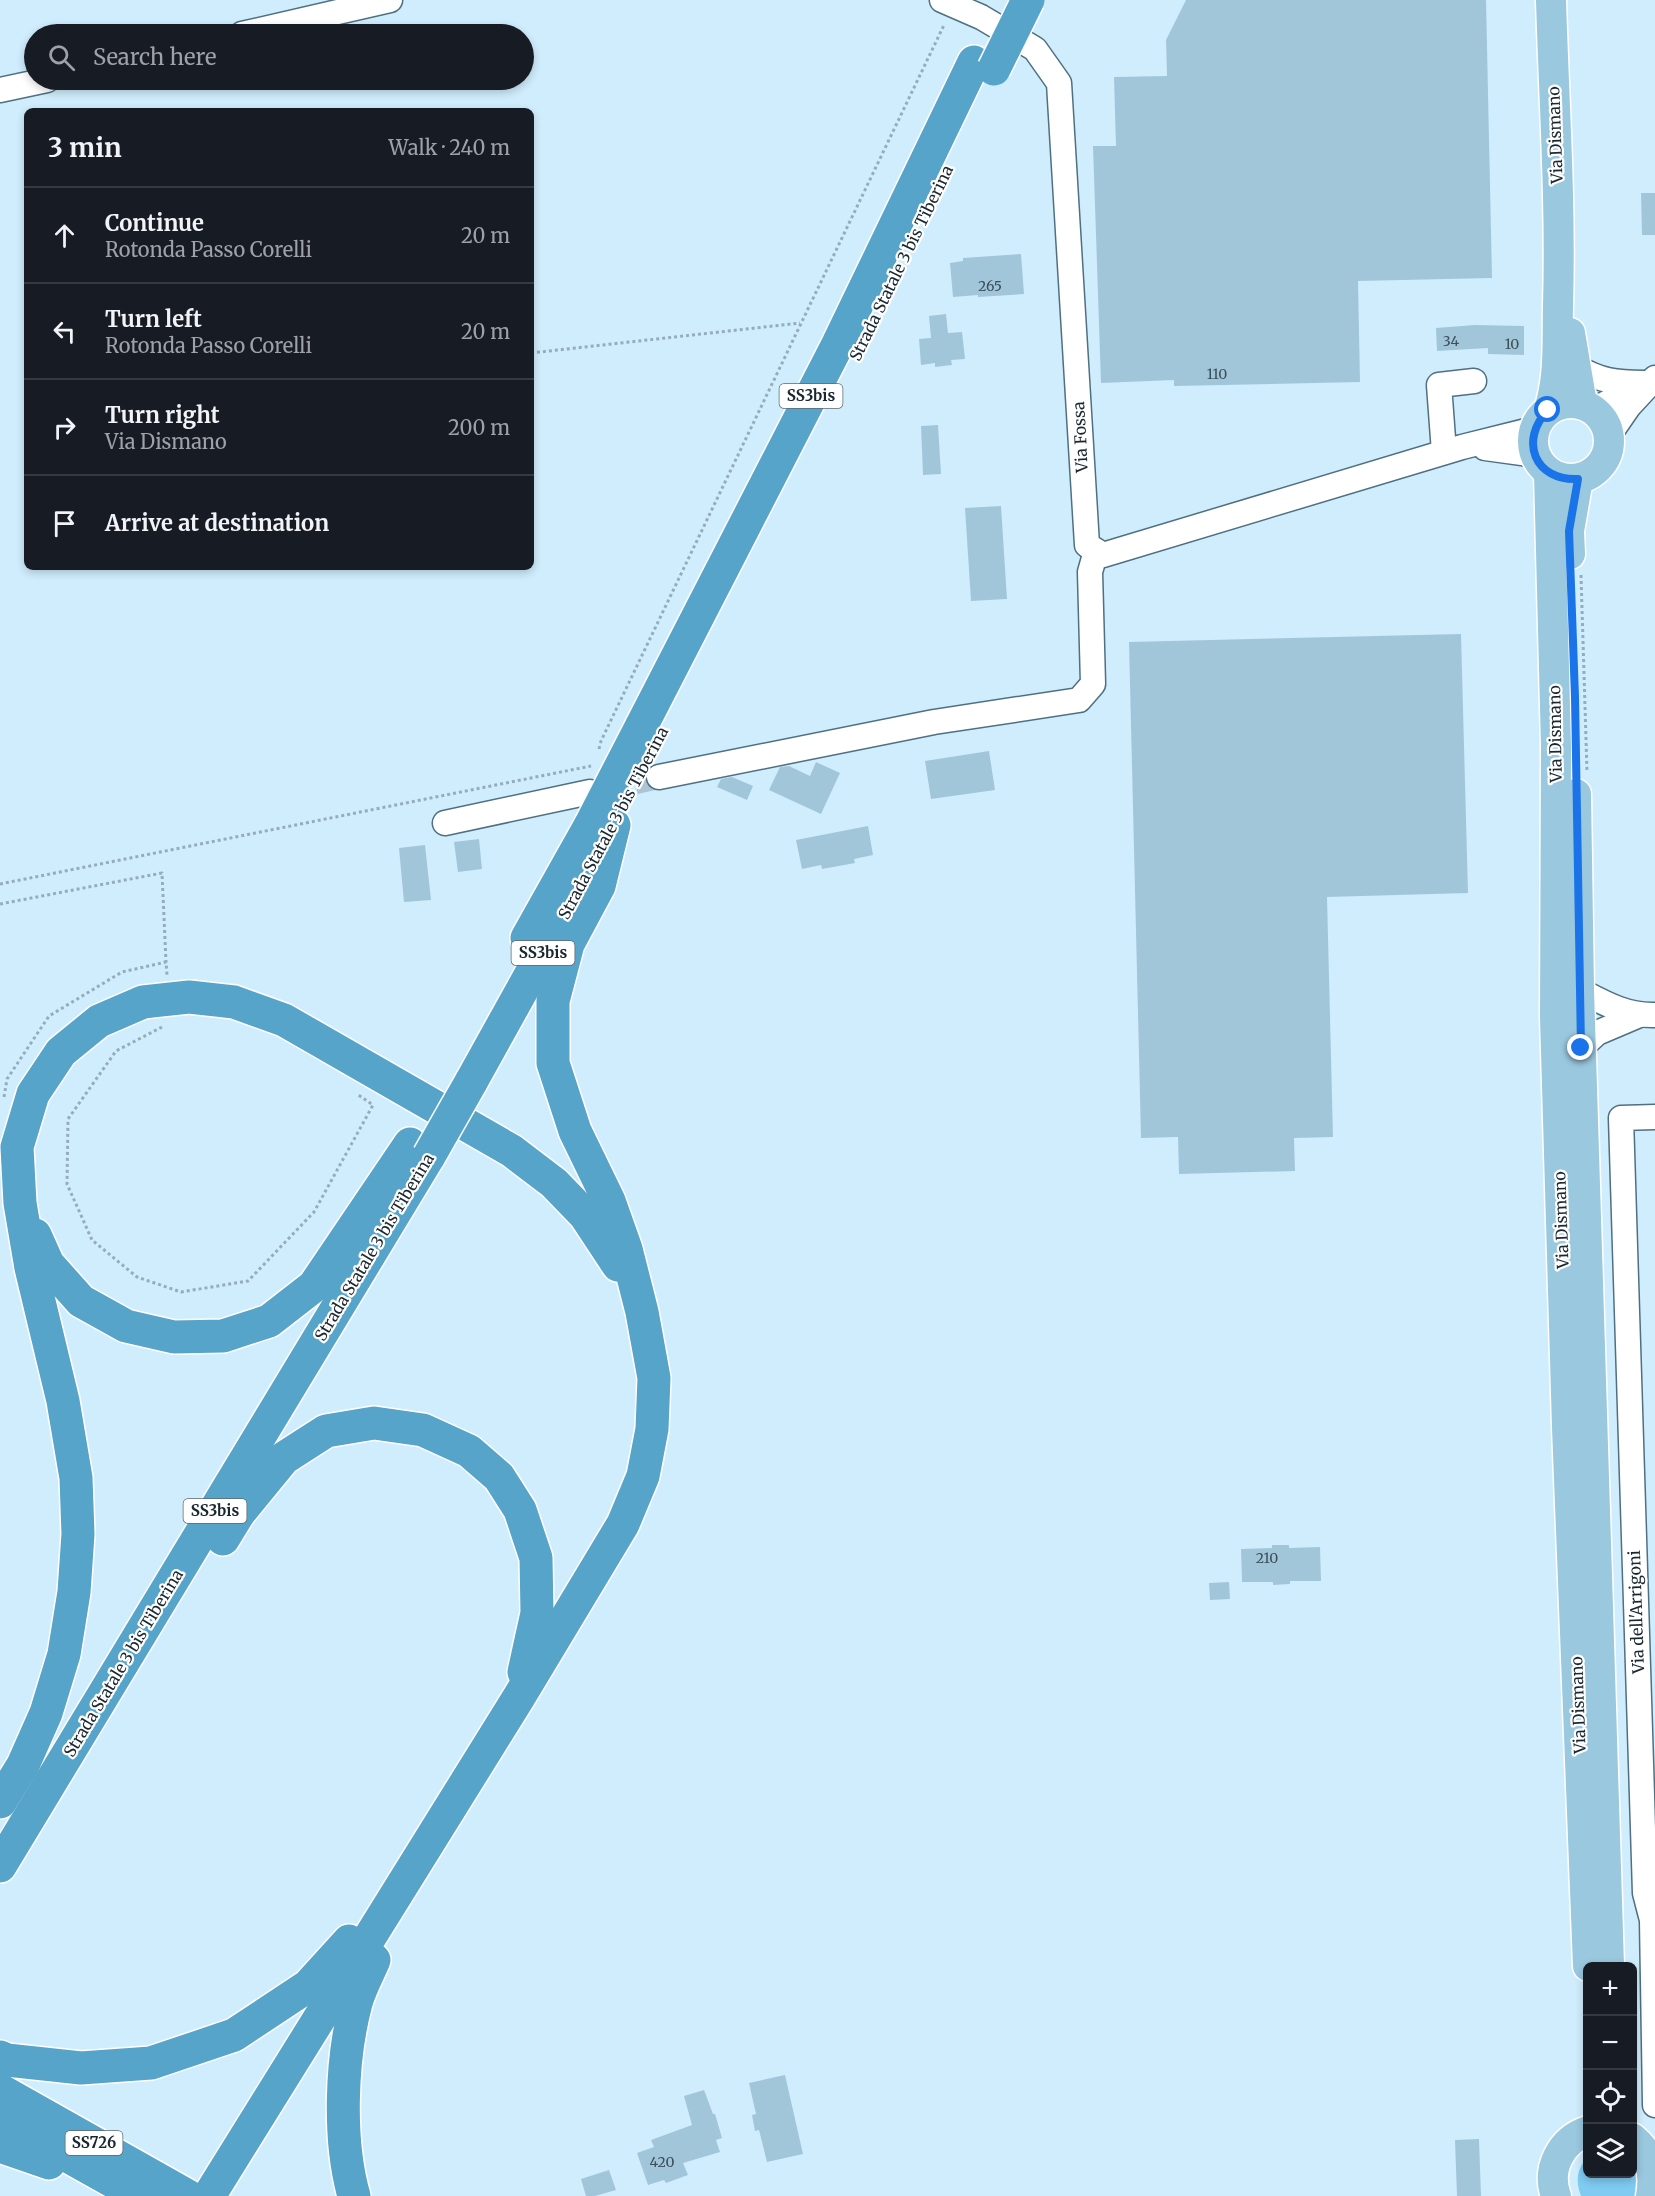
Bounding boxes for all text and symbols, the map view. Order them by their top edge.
search box [24,24,534,90]
icon: search [45,41,78,74]
text: Search here [93,43,216,71]
street label: Via Dismano [1543,86,1567,185]
text: 3 min [48,131,122,164]
text: Walk · 240 m [389,135,510,160]
street label: Strada Statale 3 bis Tiberina [845,162,957,364]
text: Continue [105,209,204,237]
icon: ahead [48,219,81,252]
text: 20 m [461,223,510,248]
text: Rotonda Passo Corelli [105,237,312,262]
house number: 265 [978,277,1002,295]
text: Turn left [105,305,202,333]
icon: left [48,315,81,348]
text: 20 m [461,319,510,344]
house number: 34 [1443,332,1460,350]
text: Rotonda Passo Corelli [105,333,312,358]
house number: 10 [1505,335,1519,353]
house number: 110 [1207,365,1227,383]
road number: SS3bis [780,384,842,408]
route start [1534,396,1560,422]
text: Turn right [105,401,219,429]
street label: Via Fossa [1068,401,1092,474]
icon: right [48,411,81,444]
text: 200 m [448,415,510,440]
text: Via Dismano [105,429,227,454]
icon: arrive [48,507,81,540]
text: Arrive at destination [105,509,329,537]
street label: Via Dismano [1544,685,1566,784]
street label: Strada Statale 3 bis Tiberina [554,723,673,923]
road number: SS3bis [512,941,574,965]
route end [1567,1034,1593,1060]
street label: Strada Statale 3 bis Tiberina [310,1149,438,1344]
street label: Via Dismano [1549,1171,1573,1270]
road number: SS3bis [184,1499,246,1523]
house number: 210 [1256,1549,1278,1567]
street label: Via dell'Arrigoni [1624,1550,1648,1675]
street label: Strada Statale 3 bis Tiberina [59,1565,187,1760]
street label: Via Dismano [1566,1656,1590,1755]
map controls [1583,1962,1637,2178]
button: + [1583,1962,1637,2016]
button: − [1583,2016,1637,2070]
button: locate [1583,2070,1637,2124]
button: layers [1583,2124,1637,2178]
road number: SS726 [66,2131,122,2155]
house number: 420 [650,2153,674,2171]

